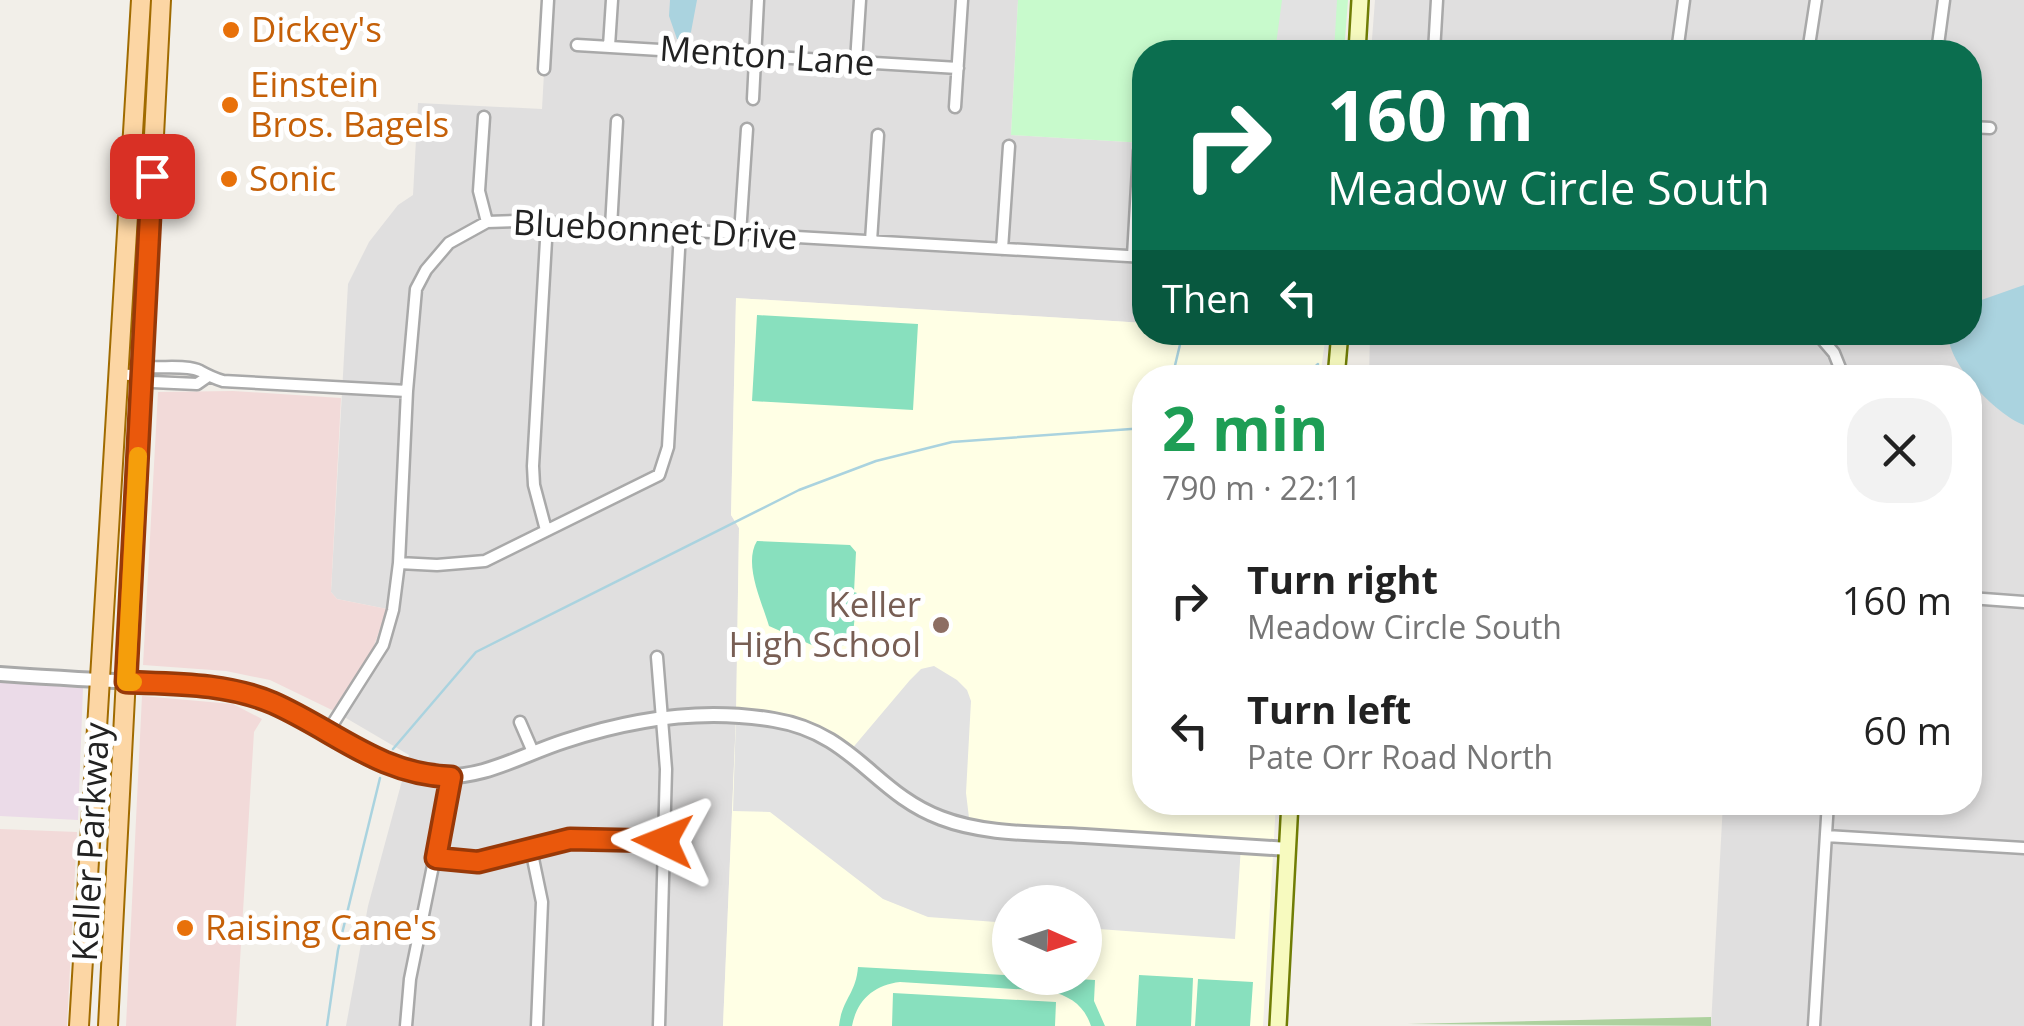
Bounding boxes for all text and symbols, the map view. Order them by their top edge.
place label: Dickey's [251,5,382,52]
marker: Dickey's [220,19,242,41]
street label: Menton Lane [658,24,876,85]
place label: Einstein Bros. Bagels [250,60,449,147]
text: 160 m [1327,66,1534,162]
icon: right [1162,80,1292,210]
marker: Einstein Bros. Bagels [219,94,241,116]
pin [110,134,195,219]
icon: arrive [125,149,180,204]
place label: Sonic [249,154,336,201]
text: Meadow Circle South [1327,157,1770,218]
marker: Sonic [218,168,240,190]
street label: Bluebonnet Drive [512,198,799,259]
icon: left [1271,270,1326,325]
text: Then [1162,272,1251,324]
text: 2 min [1162,387,1329,469]
button: close [1847,398,1952,503]
text: 790 m · 22:11 [1162,466,1361,509]
text: Turn right [1247,553,1438,605]
icon: right [1162,573,1217,628]
text: 160 m [1842,574,1952,626]
place label: Keller High School [728,580,921,667]
text: Meadow Circle South [1247,605,1562,648]
marker: Keller High School [930,614,952,636]
text: Turn left [1247,683,1411,735]
icon: left [1162,703,1217,758]
text: 60 m [1863,704,1952,756]
street label: Keller Parkway [60,721,119,963]
text: Pate Orr Road North [1247,735,1553,778]
position arrow [611,789,715,893]
north arrow [992,885,1102,995]
map controls [992,885,1102,995]
place label: Raising Cane's [205,903,437,950]
marker: Raising Cane's [174,917,196,939]

